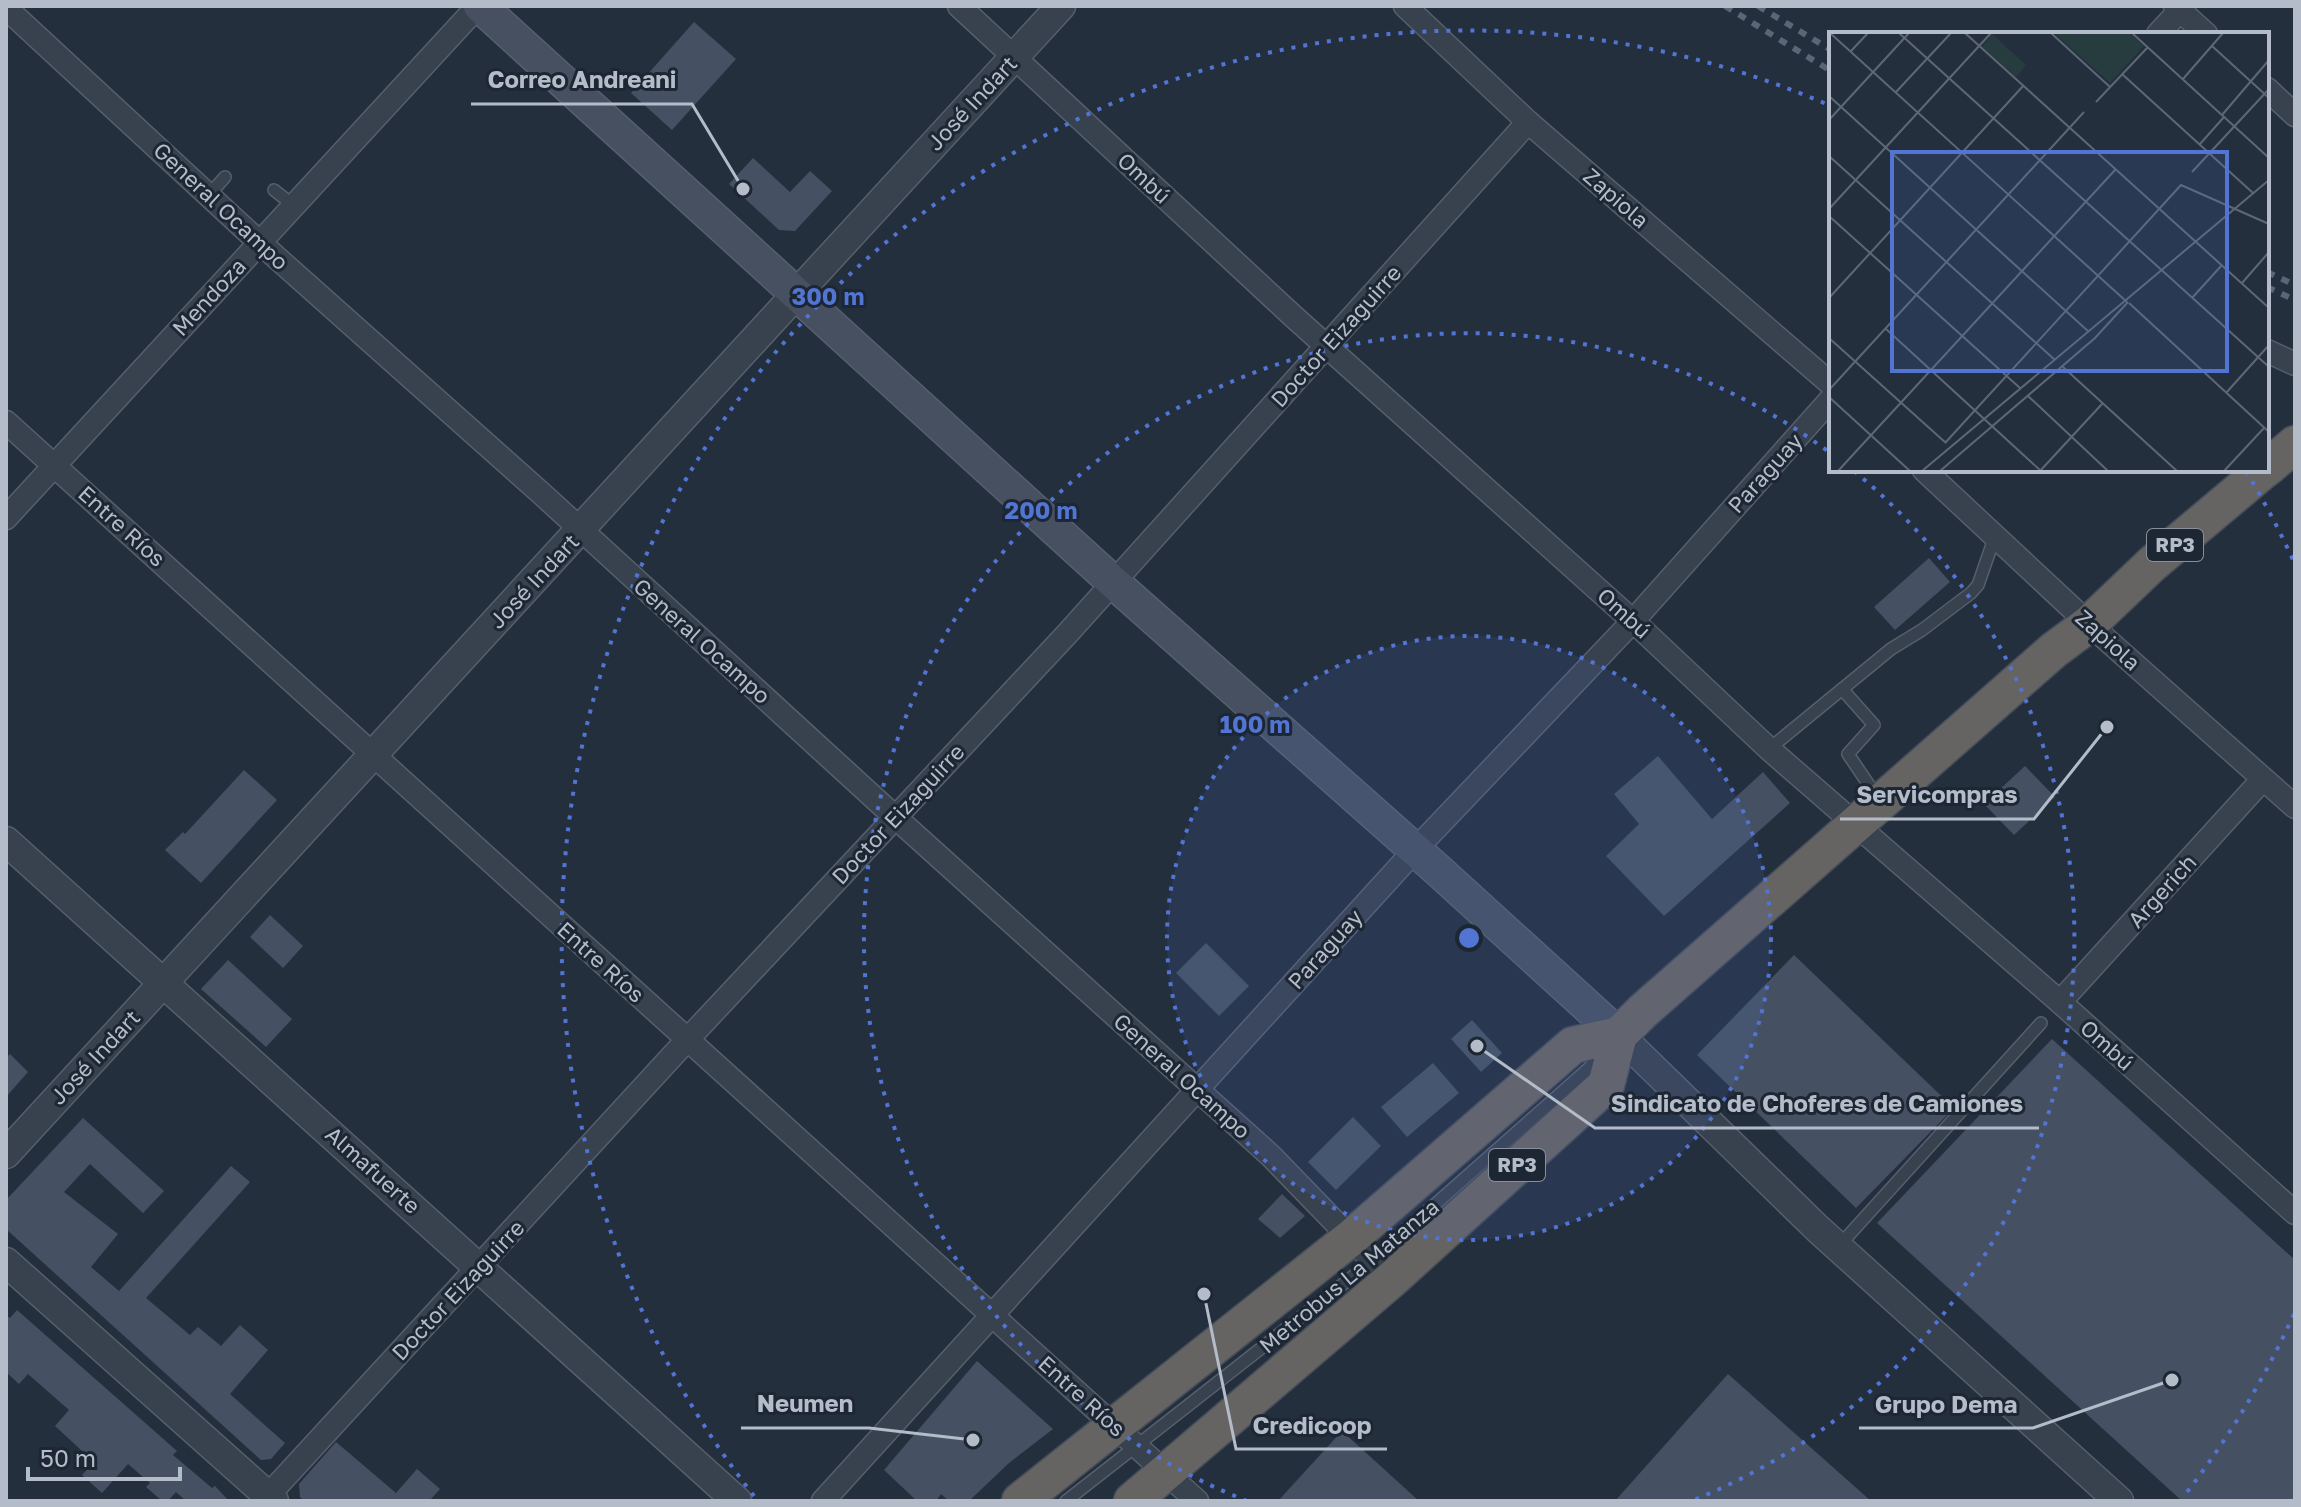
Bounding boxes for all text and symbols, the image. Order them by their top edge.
inset map [1829,32,2269,472]
street label: José Indart [921,50,1022,156]
callout: Correo Andreani [471,56,692,104]
text: Correo Andreani [488,64,676,93]
street label: General Ocampo [148,136,294,275]
street label: Ombú [1112,146,1176,209]
street label: Zapiola [1578,162,1655,233]
street label: Mendoza [166,252,251,341]
street label: Doctor Eizaguirre [1265,259,1407,412]
text: 300 m [792,281,864,310]
street label: Paraguay [1722,427,1808,518]
street label: Entre Ríos [73,480,171,572]
text: 200 m [1005,495,1077,524]
street label: José Indart [483,528,584,634]
road number: RP3 [2147,529,2203,561]
street label: General Ocampo [628,572,776,709]
street label: Ombú [1592,582,1657,644]
street label: Zapiola [2070,604,2146,676]
text: 100 m [1220,709,1290,738]
street label: Doctor Eizaguirre [826,738,970,889]
callout: Servicompras [1840,771,2034,819]
text: Servicompras [1856,779,2018,808]
street label: Argerich [2122,848,2202,933]
street label: Paraguay [1282,903,1368,994]
street label: Entre Ríos [552,916,650,1008]
centre of rings [1455,924,1483,952]
street label: José Indart [44,1004,145,1110]
street label: General Ocampo [1108,1007,1256,1144]
street label: Ombú [2075,1014,2140,1076]
callout: Sindicato de Choferes de Camiones [1595,1080,2039,1128]
text: Sindicato de Choferes de Camiones [1611,1088,2023,1117]
street label: Almafuerte [320,1120,426,1219]
road number: RP3 [1489,1149,1545,1181]
street label: Metrobus La Matanza [1253,1193,1444,1359]
street label: Doctor Eizaguirre [386,1214,530,1365]
street label: Entre Ríos [1033,1350,1131,1442]
callout: Neumen [741,1380,869,1428]
callout: Grupo Dema [1859,1380,2033,1428]
text: Neumen [757,1388,853,1417]
text: Grupo Dema [1875,1389,2017,1418]
callout: Credicoop [1236,1401,1387,1449]
text: Credicoop [1253,1410,1372,1439]
scale bar [28,1431,180,1481]
text: 50 m [40,1443,96,1472]

